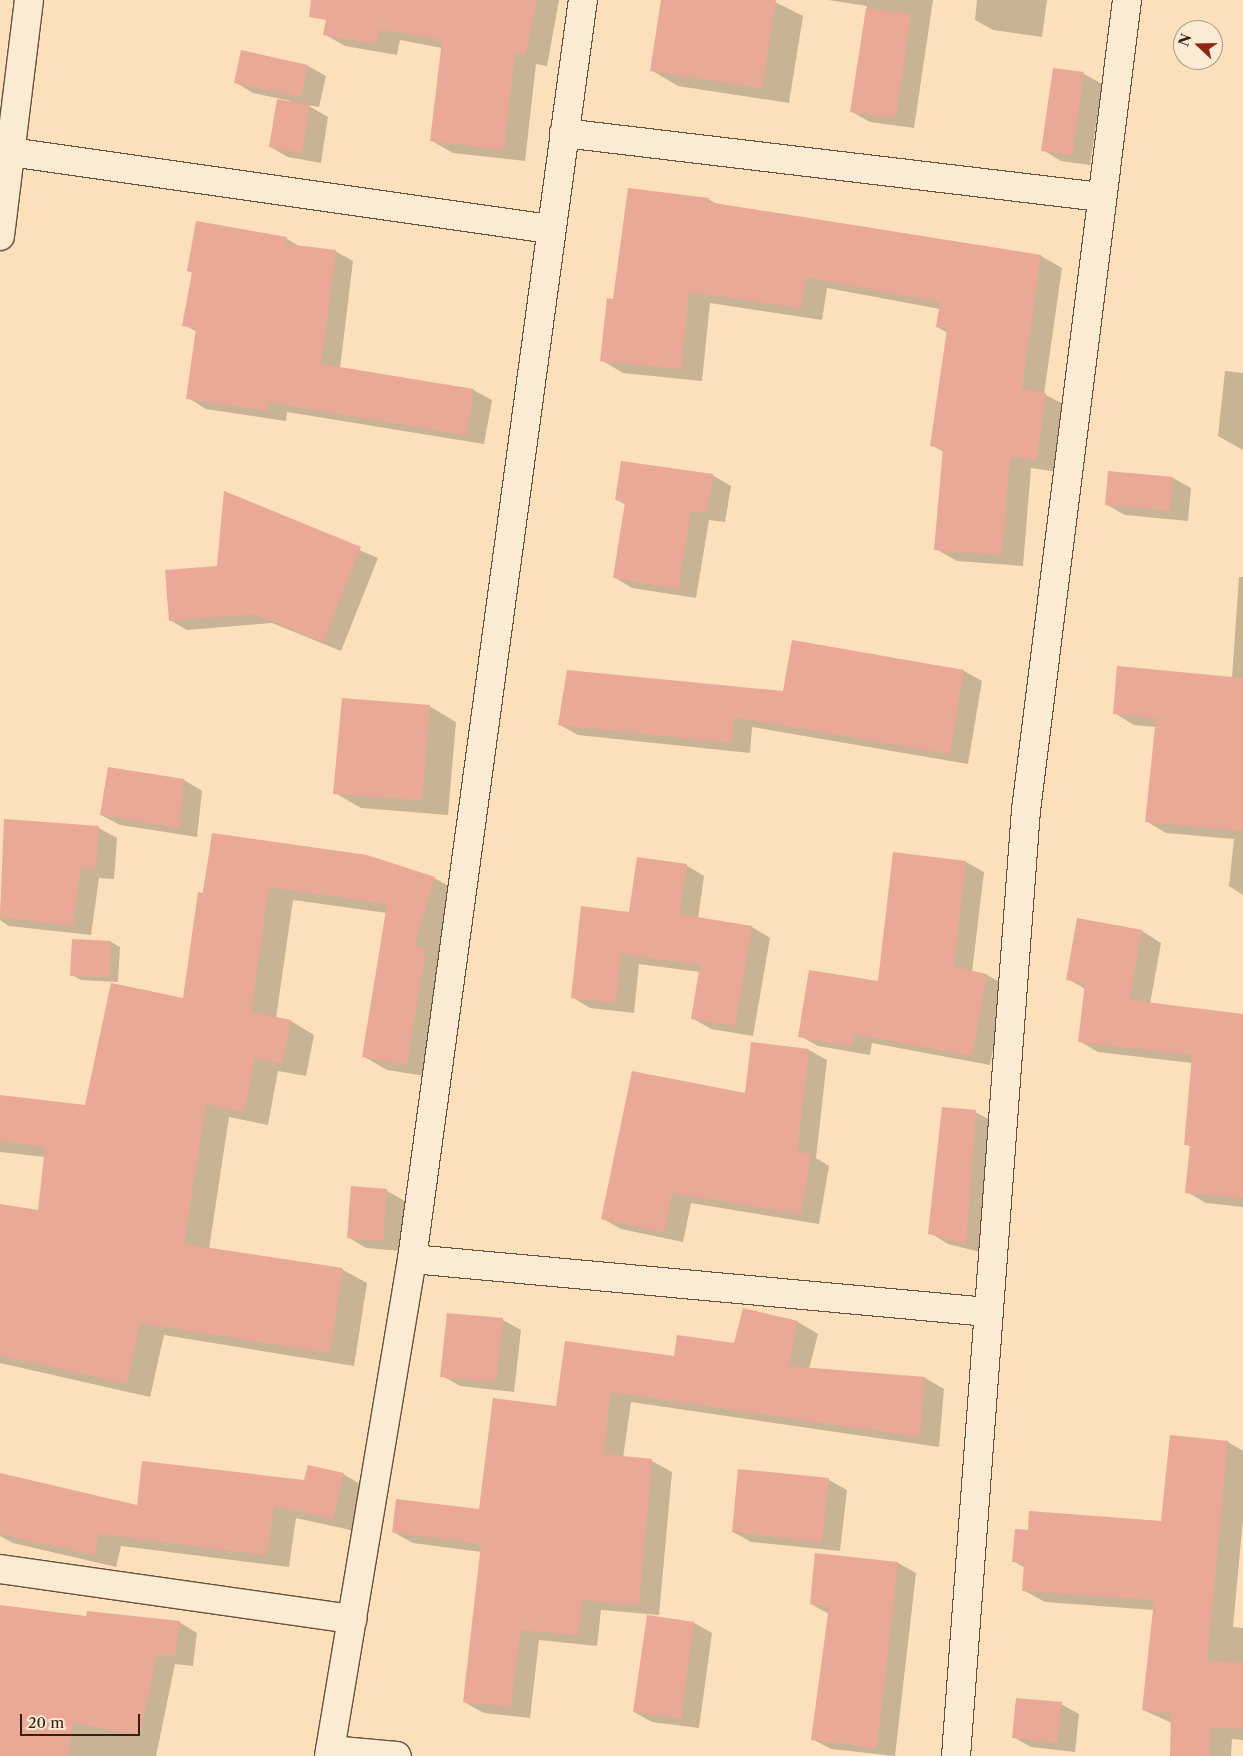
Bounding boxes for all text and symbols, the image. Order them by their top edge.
north arrow [1173,20,1223,70]
text: N [1174,31,1196,49]
scale bar [22,1704,142,1736]
text: 20 m [28,1713,64,1732]

